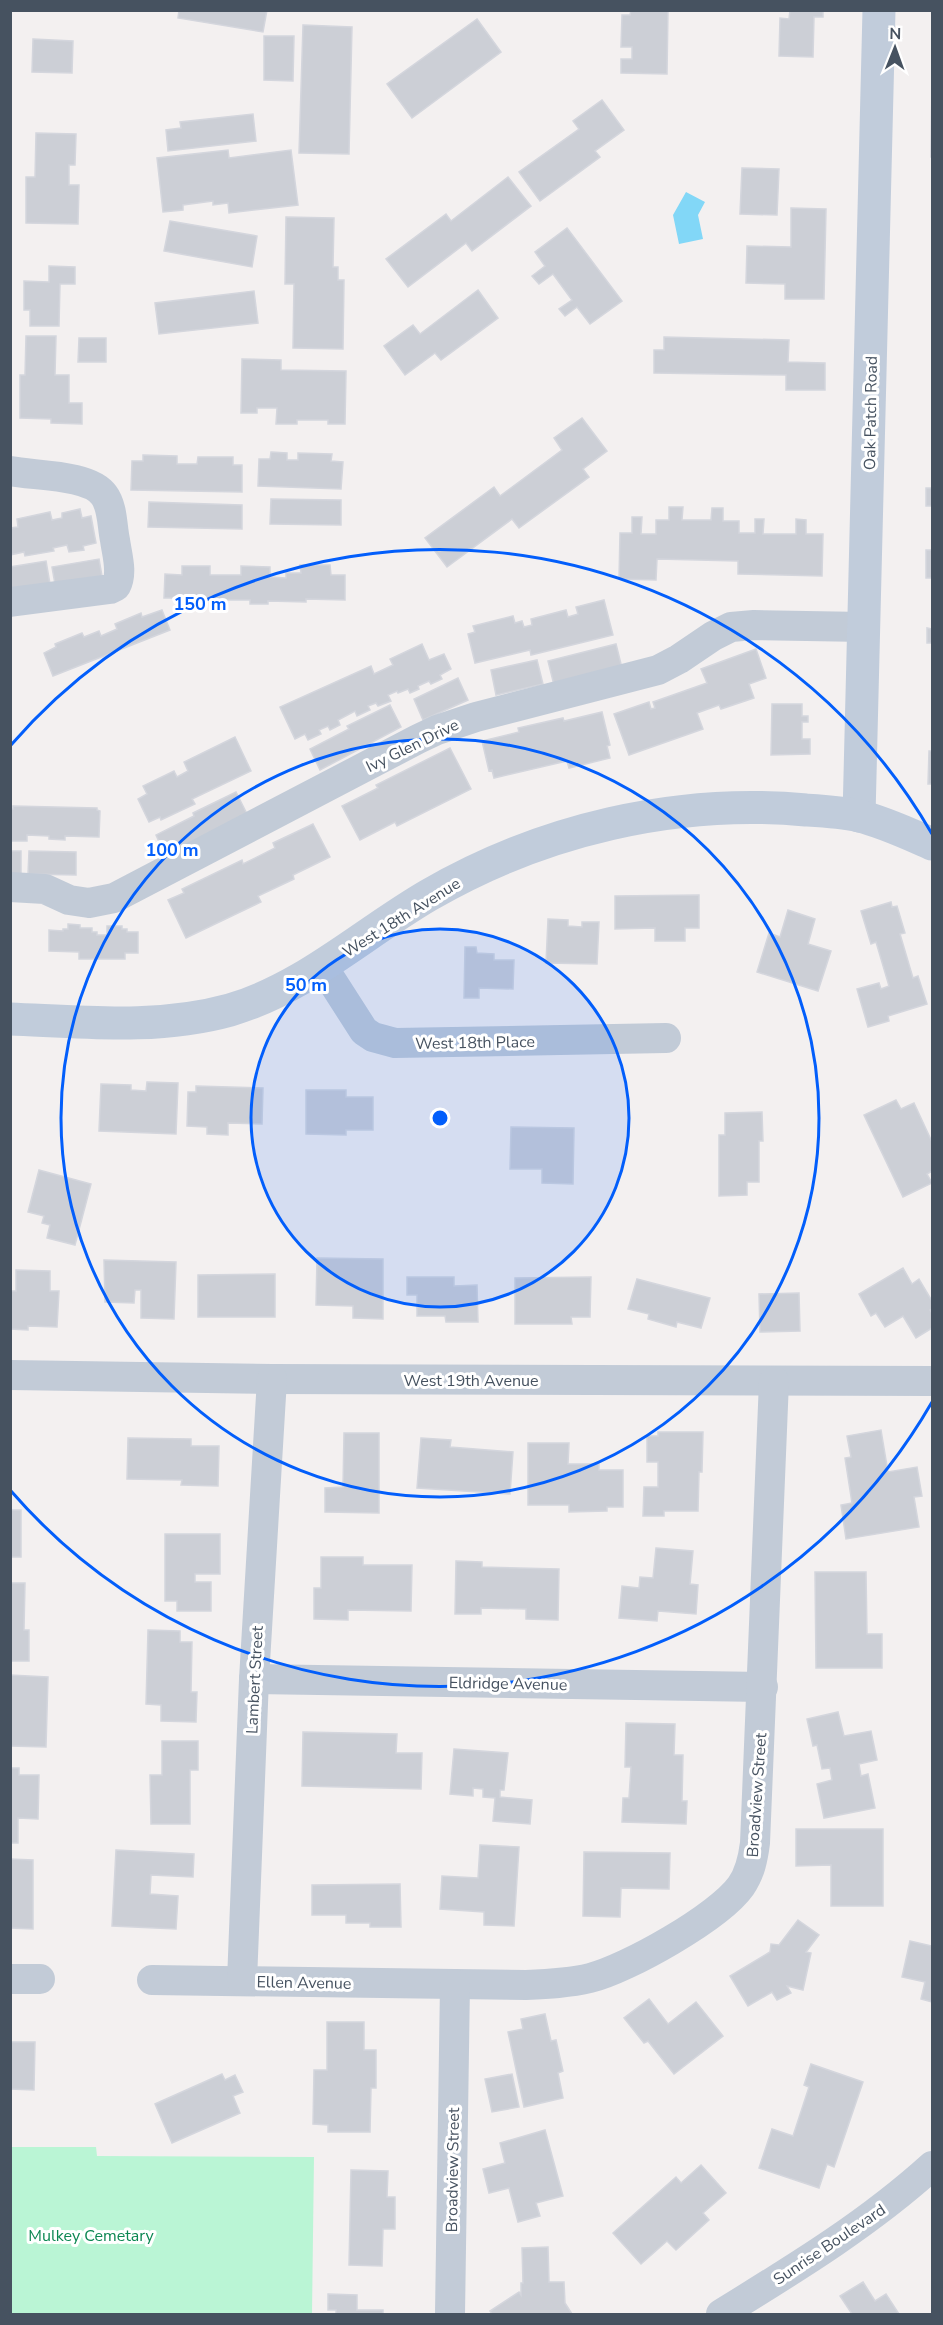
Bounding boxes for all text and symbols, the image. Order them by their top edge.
north arrow [865,18,925,78]
text: N [889,23,901,45]
street label: Oak Patch Road [859,356,883,470]
text: 150 m [173,592,227,616]
street label: Ivy Glen Drive [362,714,463,778]
text: 100 m [145,838,199,862]
street label: West 18th Avenue [338,873,465,963]
text: 50 m [285,973,327,997]
street label: West 18th Place [415,1031,535,1055]
centre of rings [430,1108,450,1128]
street label: West 19th Avenue [404,1370,538,1392]
street label: Lambert Street [241,1625,269,1735]
street label: Eldridge Avenue [449,1672,567,1696]
street label: Broadview Street [742,1732,772,1858]
street label: Ellen Avenue [256,1971,352,1995]
street label: Broadview Street [441,2107,465,2233]
street label: Sunrise Boulevard [769,2199,890,2291]
park label: Mulkey Cemetary [28,2225,154,2247]

